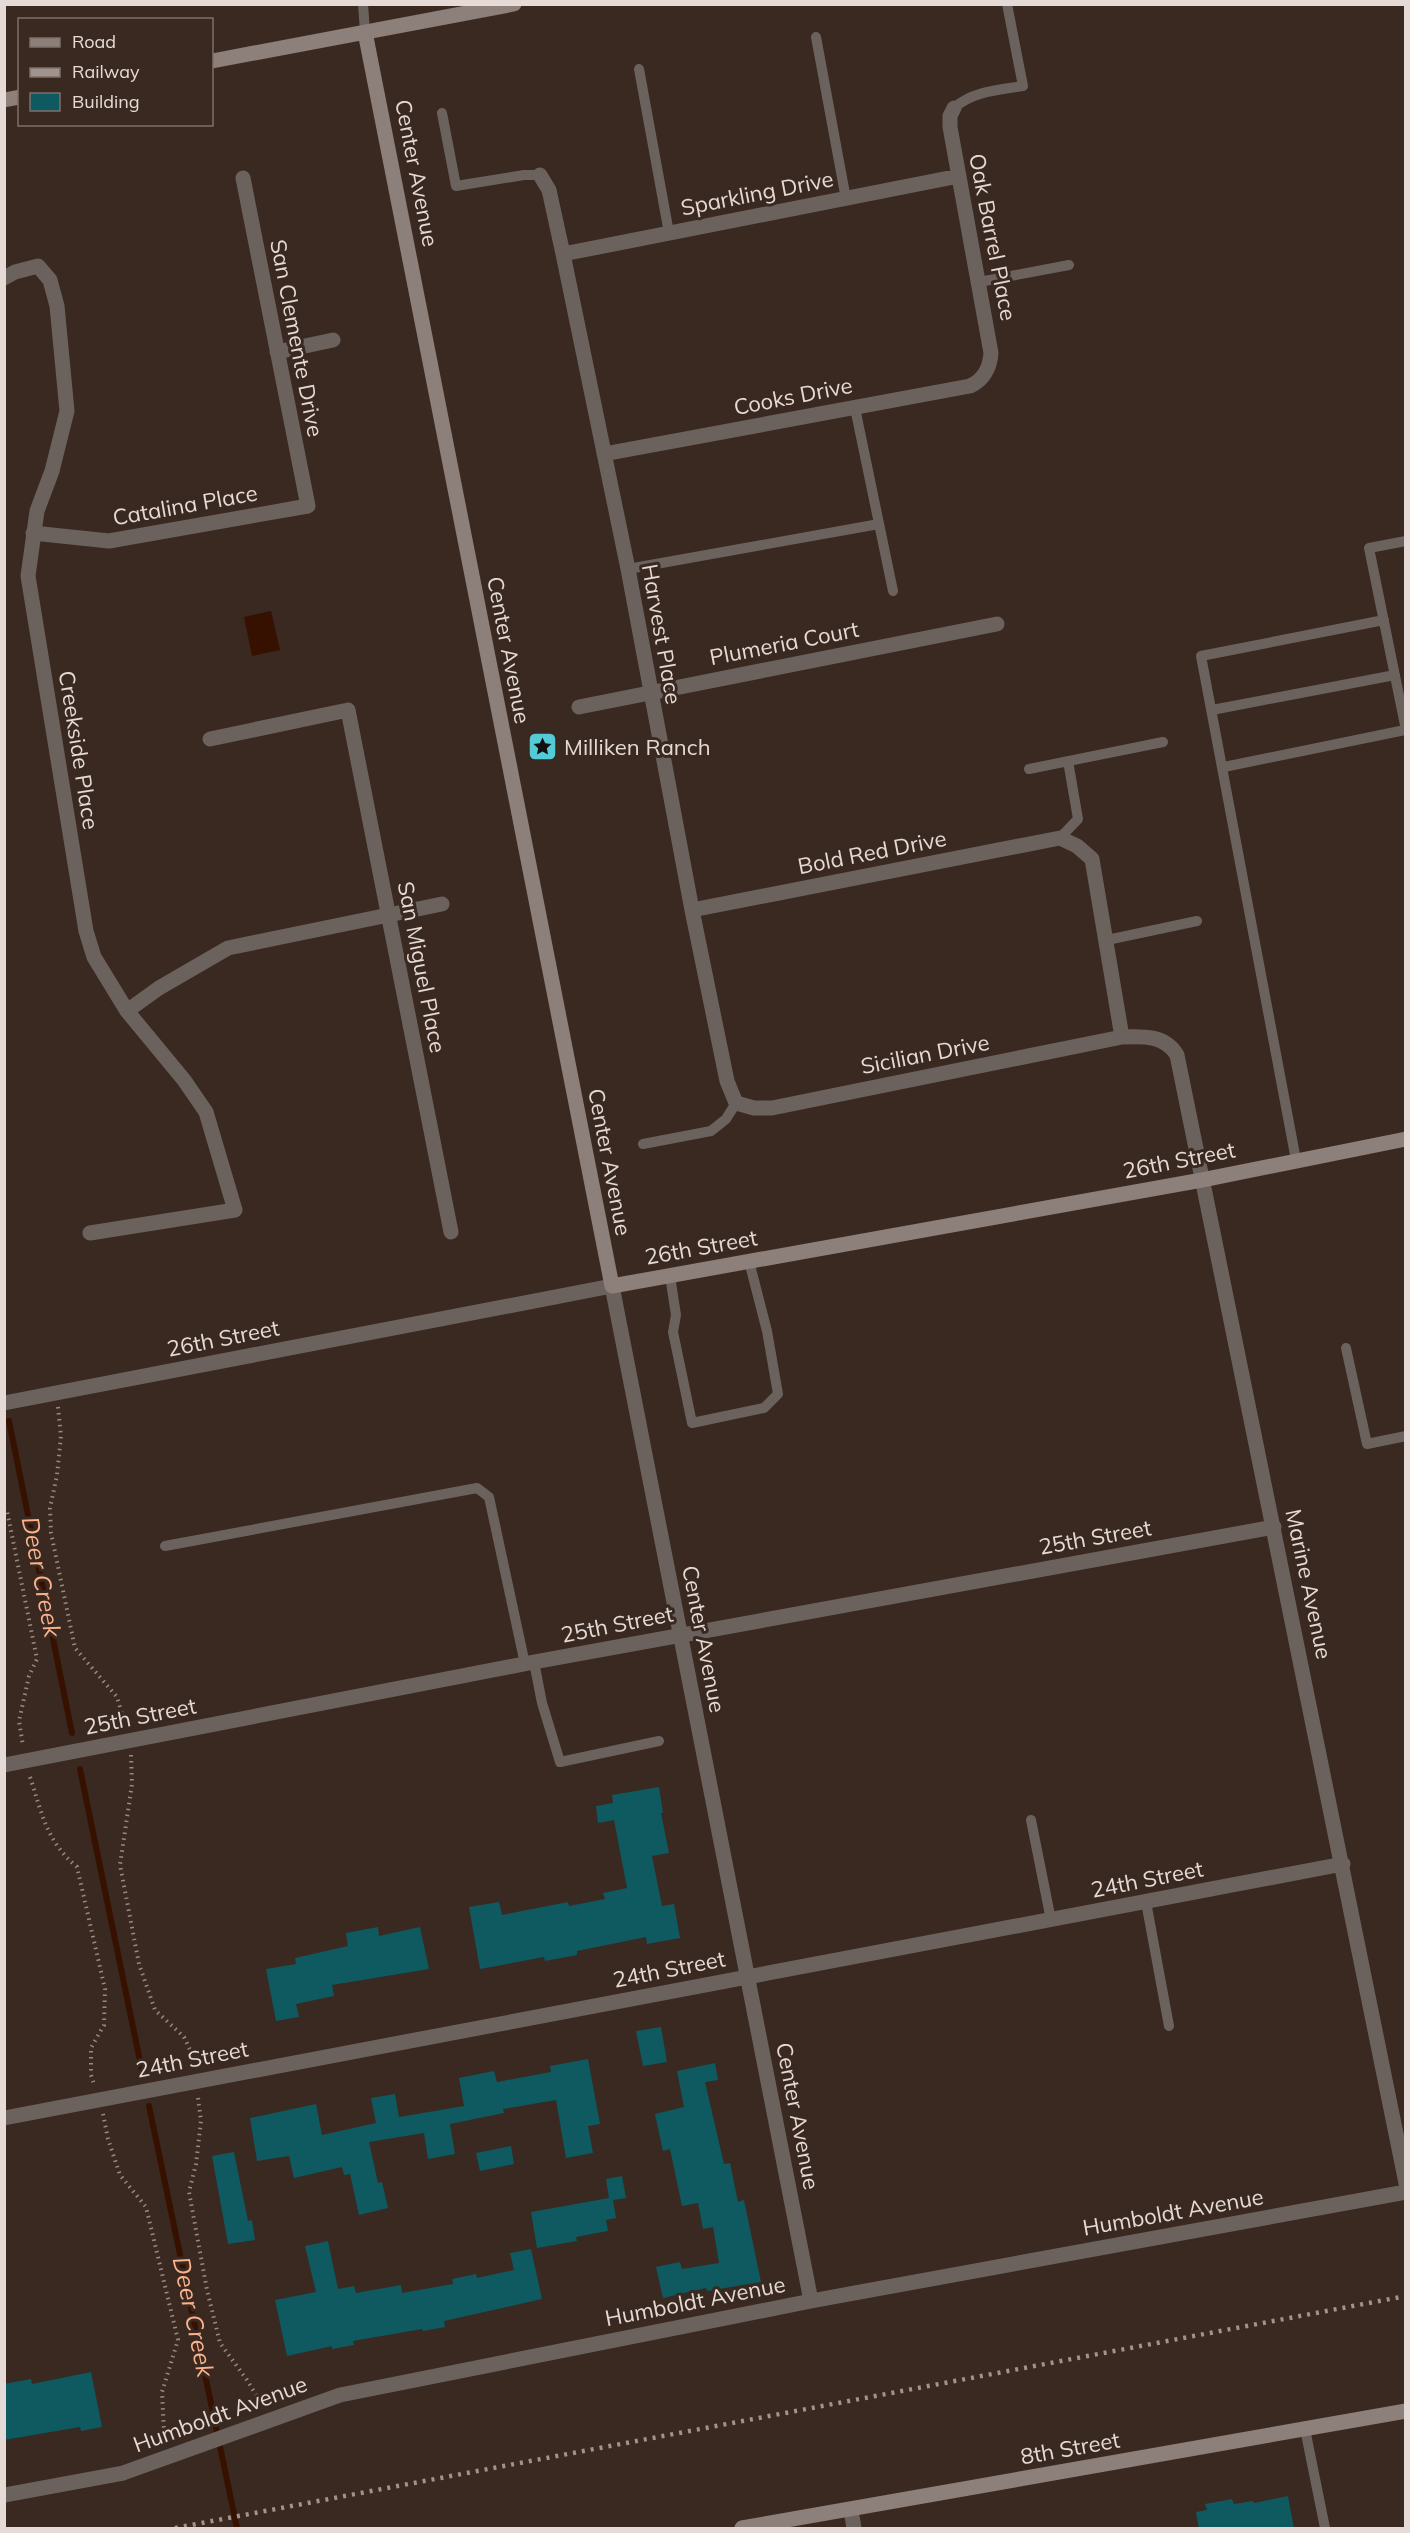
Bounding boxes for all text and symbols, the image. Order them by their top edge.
legend [18,18,213,126]
text: Road [72,30,116,53]
text: Railway [72,60,140,83]
text: Building [72,90,140,113]
street label: Center Avenue [389,97,445,249]
street label: Oak Barrel Place [963,151,1023,323]
street label: Sparkling Drive [678,164,836,222]
street label: San Clemente Drive [264,237,330,439]
street label: Cooks Drive [731,371,855,421]
street label: Catalina Place [110,478,260,532]
street label: Harvest Place [636,562,688,706]
street label: Center Avenue [481,574,537,726]
street label: Plumeria Court [707,615,861,671]
street label: Creekside Place [53,669,105,831]
place icon: Milliken Ranch [527,731,559,763]
place label: Milliken Ranch [564,733,711,761]
street label: Bold Red Drive [795,824,949,880]
street label: San Miguel Place [392,879,452,1055]
street label: Sicilian Drive [858,1028,992,1080]
street label: Center Avenue [582,1086,638,1238]
street label: 26th Street [1121,1135,1238,1185]
street label: 26th Street [643,1223,760,1271]
street label: 26th Street [165,1313,282,1363]
street label: Marine Avenue [1279,1506,1339,1662]
street label: 25th Street [1037,1513,1154,1561]
water label: Deer Creek [16,1514,69,1640]
street label: Center Avenue [676,1563,732,1715]
street label: 25th Street [559,1599,676,1649]
street label: 25th Street [82,1691,199,1741]
street label: 24th Street [1089,1854,1206,1904]
street label: 24th Street [611,1944,728,1994]
street label: 24th Street [134,2034,251,2084]
street label: Center Avenue [770,2040,826,2192]
street label: Humboldt Avenue [1080,2182,1266,2242]
water label: Deer Creek [167,2254,222,2380]
street label: Humboldt Avenue [602,2270,788,2332]
street label: Humboldt Avenue [129,2370,311,2458]
street label: 8th Street [1018,2425,1122,2471]

